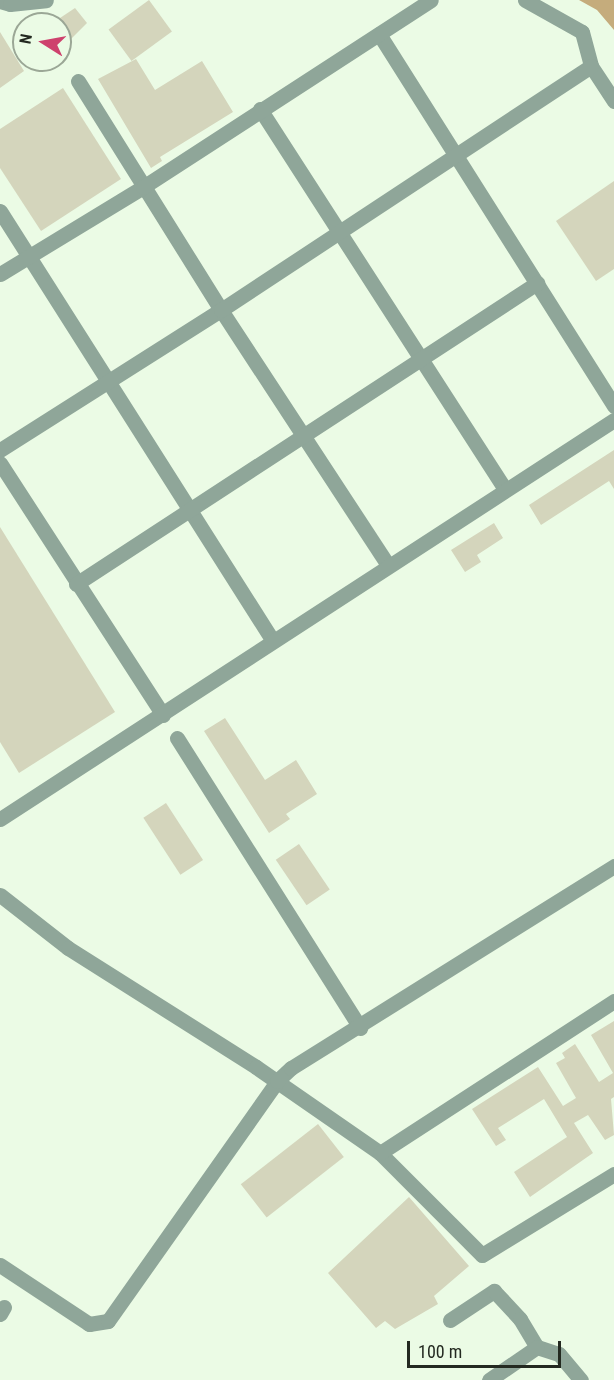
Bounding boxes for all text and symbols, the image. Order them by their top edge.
north arrow [12,12,72,72]
text: N [16,32,36,45]
scale bar [410,1329,564,1367]
text: 100 m [418,1341,462,1362]

